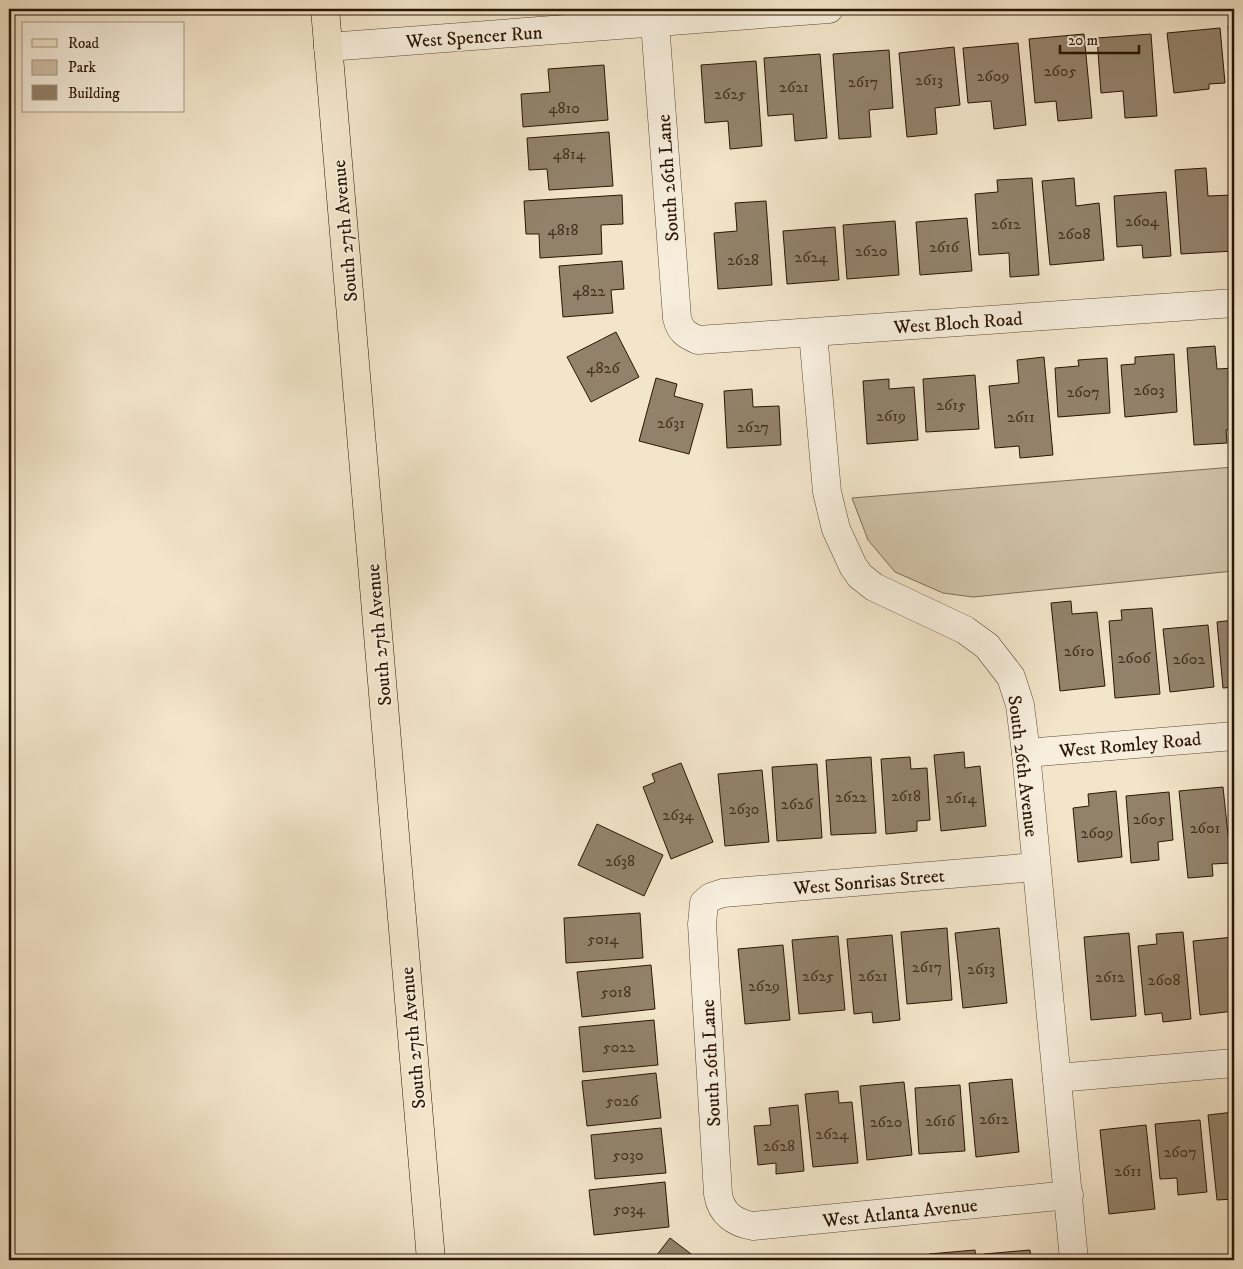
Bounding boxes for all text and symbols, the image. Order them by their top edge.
street label: West Spencer Run [404,21,543,54]
legend [22,22,185,112]
scale bar [1060,22,1139,54]
text: 20 m [1068,31,1098,50]
text: Road [68,34,100,53]
text: Park [68,58,97,77]
house number: 2605 [1044,61,1076,81]
house number: 2609 [977,66,1009,86]
house number: 2613 [915,70,943,90]
house number: 2617 [848,72,878,92]
house number: 2621 [779,77,809,97]
text: Building [68,84,120,103]
house number: 2625 [714,84,746,104]
house number: 4810 [548,98,580,118]
street label: South 26th Lane [653,113,684,242]
house number: 4814 [553,144,586,164]
street label: South 27th Avenue [328,159,363,303]
house number: 2604 [1125,211,1160,231]
house number: 2612 [991,214,1021,234]
house number: 4818 [547,220,579,240]
house number: 2608 [1058,224,1090,244]
house number: 2616 [929,237,960,257]
house number: 2620 [855,241,887,261]
house number: 2624 [794,247,828,267]
house number: 2628 [727,250,759,270]
house number: 4822 [573,281,606,301]
street label: West Bloch Road [892,307,1024,340]
house number: 4826 [586,358,620,378]
house number: 2603 [1134,380,1164,400]
house number: 2607 [1066,382,1100,402]
house number: 2615 [936,395,966,415]
house number: 2619 [876,406,906,426]
house number: 2611 [1007,407,1035,427]
house number: 2631 [657,413,685,433]
house number: 2627 [737,417,769,437]
street label: South 27th Avenue [362,563,397,707]
house number: 2610 [1064,641,1094,661]
house number: 2606 [1117,648,1151,668]
house number: 2602 [1173,649,1205,669]
street label: South 26th Avenue [1002,694,1043,838]
street label: West Romley Road [1057,728,1203,763]
house number: 2618 [891,786,921,806]
house number: 2622 [835,787,867,807]
house number: 2614 [945,788,977,808]
house number: 2626 [781,794,814,814]
house number: 2630 [729,799,759,819]
house number: 2634 [662,805,694,825]
house number: 2605 [1133,809,1165,829]
house number: 2601 [1190,818,1220,838]
house number: 2609 [1081,823,1113,843]
house number: 2638 [605,851,635,871]
street label: West Sonrisas Street [792,864,946,901]
house number: 5014 [587,929,620,949]
house number: 2617 [912,957,942,977]
house number: 2613 [967,959,995,979]
street label: South 27th Avenue [396,966,431,1110]
house number: 2625 [802,966,834,986]
house number: 2621 [858,966,888,986]
house number: 2612 [1095,967,1125,987]
house number: 2608 [1148,970,1180,990]
house number: 2629 [748,976,780,996]
house number: 5018 [601,982,631,1002]
street label: South 26th Lane [697,999,726,1127]
house number: 5022 [603,1037,635,1057]
house number: 5026 [606,1091,639,1111]
house number: 2612 [979,1109,1009,1129]
house number: 2616 [925,1111,956,1131]
house number: 2620 [870,1112,902,1132]
house number: 2624 [815,1124,849,1144]
house number: 2628 [763,1136,795,1156]
house number: 2607 [1163,1142,1197,1162]
house number: 5030 [612,1145,644,1165]
house number: 2611 [1114,1161,1142,1181]
street label: West Atlanta Avenue [821,1194,979,1233]
house number: 5034 [613,1199,646,1219]

